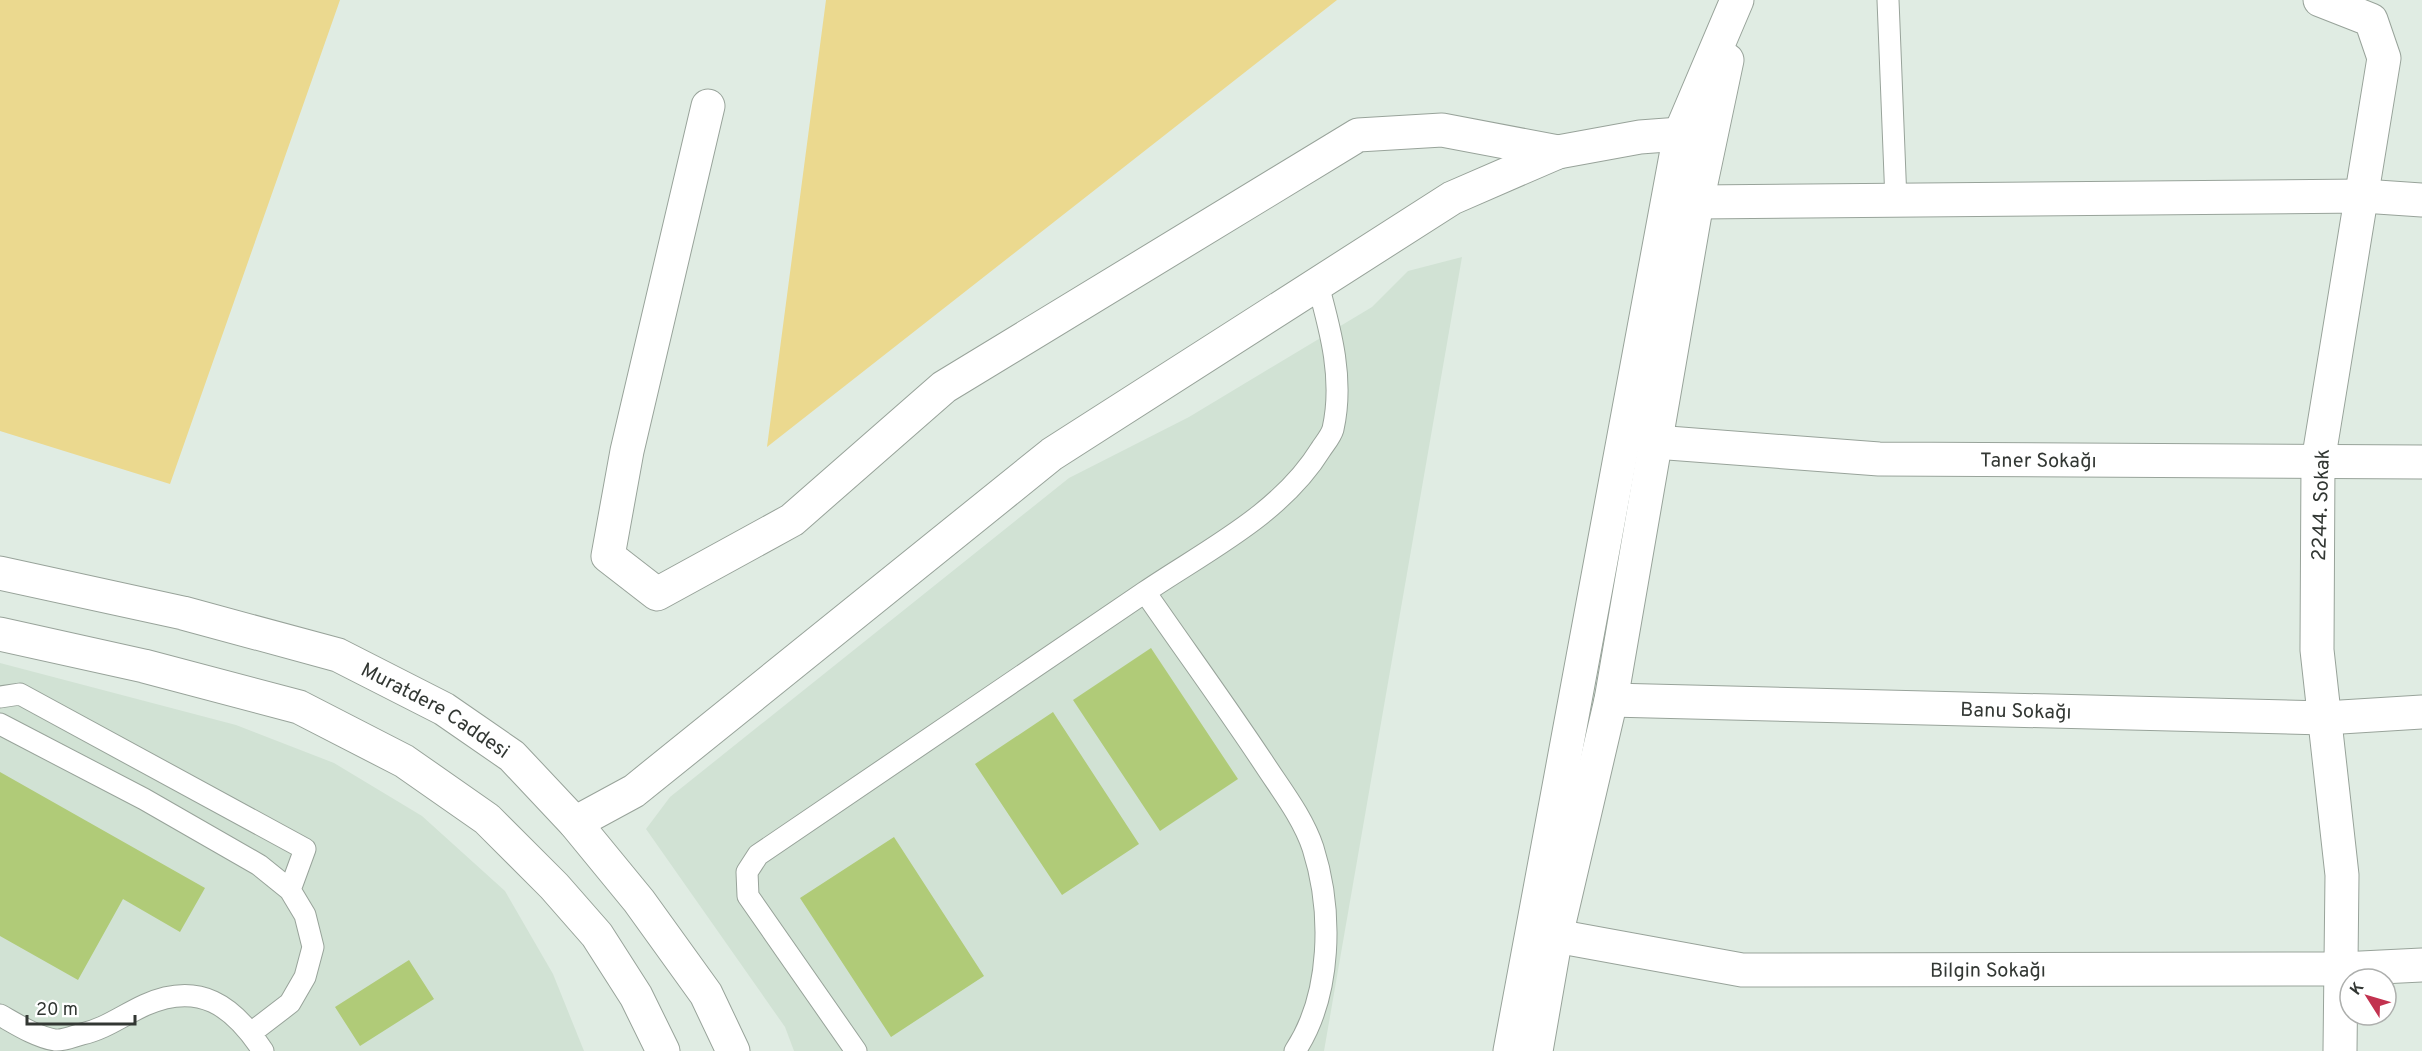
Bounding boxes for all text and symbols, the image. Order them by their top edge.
street label: 2244. Sokak [2307,448,2337,562]
street label: Taner Sokağı [1980,449,2097,475]
street label: Muratdere Caddesi [356,658,514,765]
street label: Banu Sokağı [1960,698,2072,727]
street label: Bilgin Sokağı [1930,958,2046,985]
north arrow [2338,967,2398,1027]
text: K [2346,979,2369,1000]
scale bar [27,988,135,1026]
text: 20 m [36,999,78,1022]

